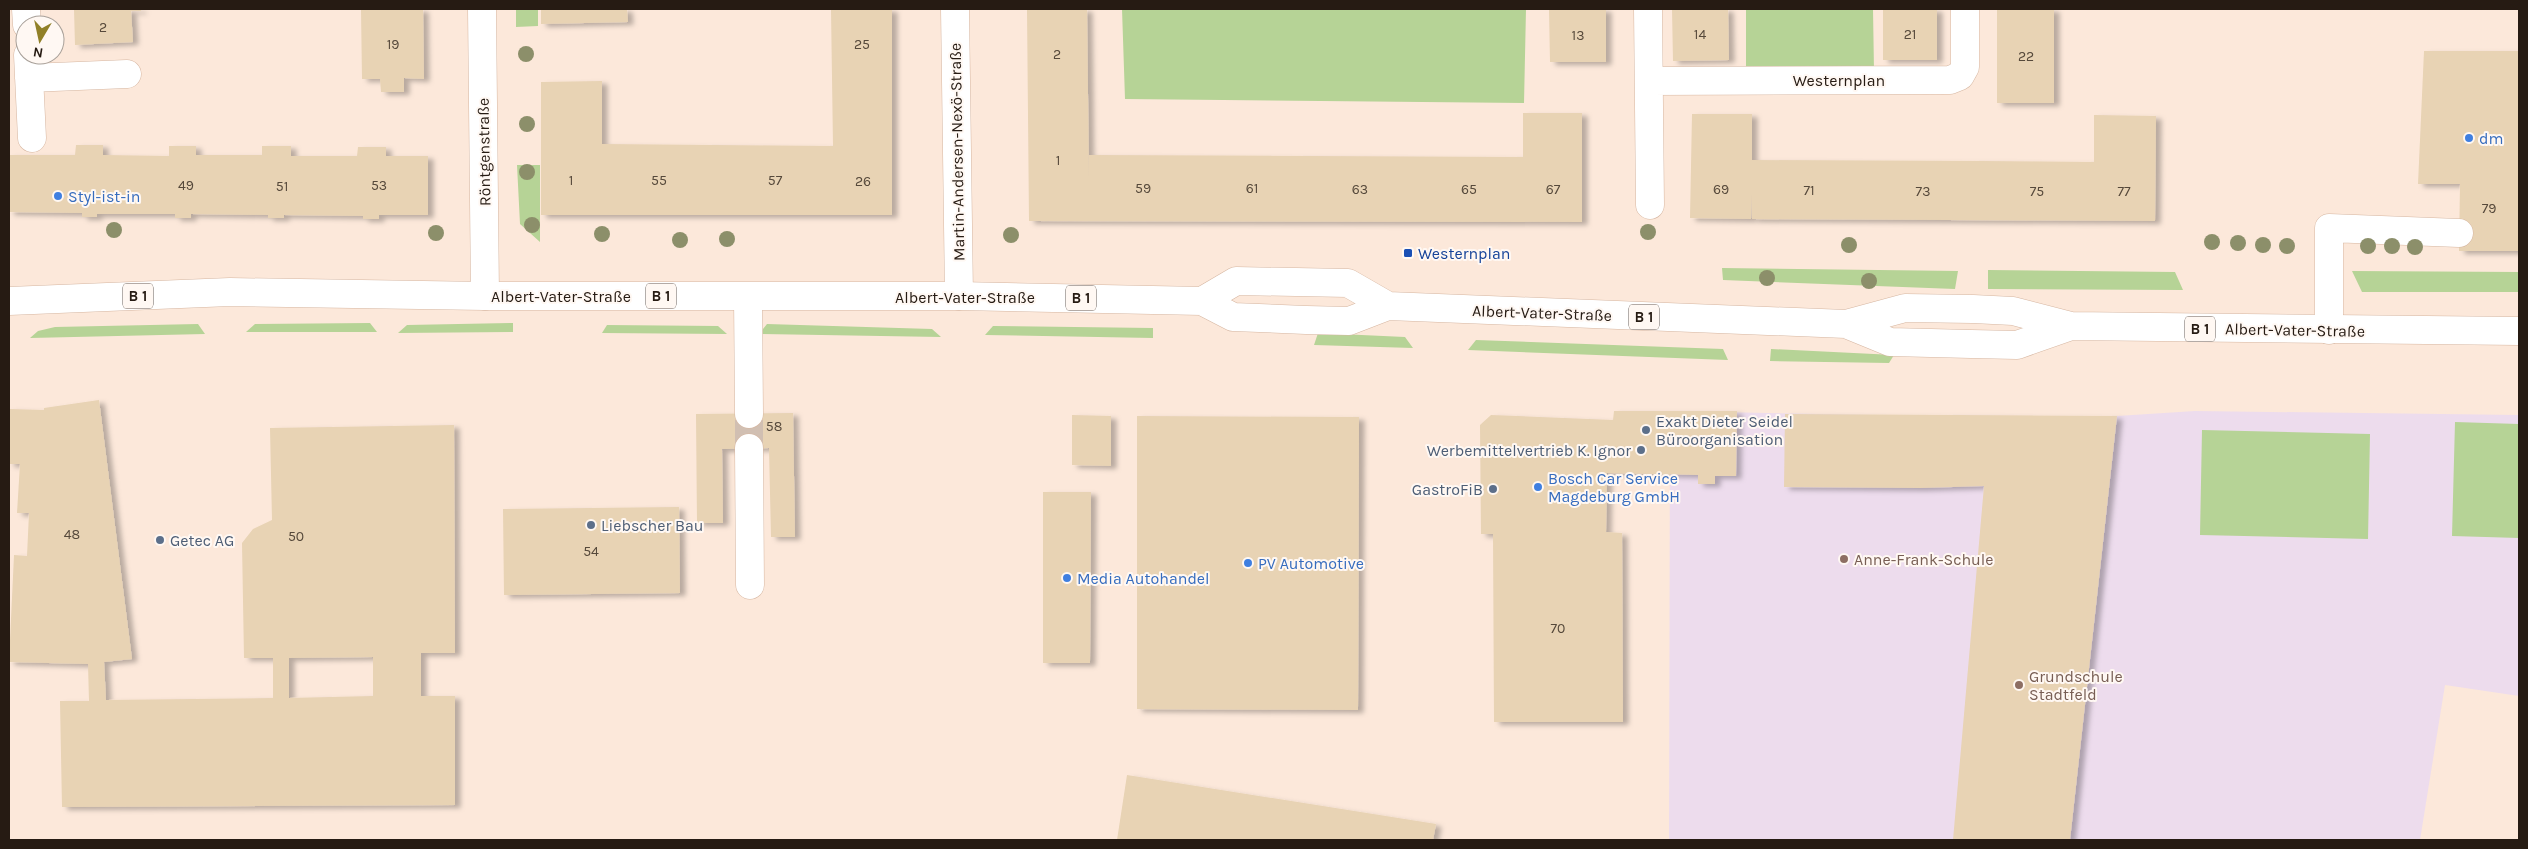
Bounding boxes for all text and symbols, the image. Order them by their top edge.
north arrow [15,15,65,65]
house number: 2 [99,19,107,36]
house number: 14 [1694,26,1706,43]
house number: 21 [1904,26,1916,43]
house number: 13 [1572,27,1584,44]
house number: 19 [387,36,399,53]
house number: 25 [854,36,870,53]
text: N [32,43,44,62]
street label: Martin-Andersen-Nexö-Straße [946,43,968,261]
house number: 2 [1053,46,1061,63]
house number: 22 [2018,48,2034,65]
street label: Westernplan [1793,71,1885,90]
street label: Röntgenstraße [474,98,494,206]
place label: dm [2479,129,2503,148]
marker: dm [2463,132,2475,144]
house number: 1 [1056,152,1060,169]
house number: 1 [569,172,573,189]
house number: 55 [651,172,667,189]
house number: 57 [768,172,783,189]
house number: 26 [855,173,871,190]
house number: 49 [178,177,194,194]
house number: 53 [371,177,387,194]
house number: 51 [276,178,288,195]
house number: 59 [1135,180,1151,197]
house number: 61 [1246,180,1258,197]
house number: 63 [1352,181,1368,198]
house number: 65 [1461,181,1477,198]
house number: 67 [1546,181,1561,198]
house number: 69 [1713,181,1729,198]
house number: 71 [1803,182,1815,199]
house number: 73 [1916,183,1930,200]
house number: 75 [2030,183,2044,200]
house number: 77 [2117,183,2131,200]
place label: Styl-ist-in [68,187,140,206]
marker: Styl-ist-in [52,190,64,202]
house number: 79 [2482,200,2496,217]
place label: Westernplan [1418,244,1510,263]
marker: Westernplan [1402,247,1414,259]
road number: B 1 [123,284,153,308]
road number: B 1 [646,284,676,308]
road number: B 1 [1066,286,1096,310]
street label: Albert-Vater-Straße [491,287,631,306]
street label: Albert-Vater-Straße [895,288,1035,307]
street label: Albert-Vater-Straße [1472,301,1612,325]
road number: B 1 [1629,304,1659,330]
road number: B 1 [2185,316,2215,342]
street label: Albert-Vater-Straße [2225,319,2365,341]
place label: Exakt Dieter Seidel Büroorganisation [1656,412,1793,449]
house number: 58 [766,418,782,435]
marker: Exakt Dieter Seidel Büroorganisation [1640,424,1652,436]
place label: Werbemittelvertrieb K. Ignor [1427,441,1631,460]
marker: Werbemittelvertrieb K. Ignor [1635,444,1647,456]
place label: Bosch Car Service Magdeburg GmbH [1548,469,1680,506]
place label: GastroFiB [1412,480,1483,499]
marker: Bosch Car Service Magdeburg GmbH [1532,481,1544,493]
marker: GastroFiB [1487,483,1499,495]
place label: Liebscher Bau [601,516,704,535]
marker: Liebscher Bau [585,519,597,531]
house number: 48 [64,526,80,543]
house number: 50 [288,528,304,545]
place label: Getec AG [170,531,234,550]
marker: Getec AG [154,534,166,546]
house number: 54 [583,543,599,560]
place label: Anne-Frank-Schule [1854,550,1993,569]
marker: Anne-Frank-Schule [1838,553,1850,565]
place label: PV Automotive [1258,554,1364,573]
marker: PV Automotive [1242,557,1254,569]
place label: Media Autohandel [1077,569,1210,588]
marker: Media Autohandel [1061,572,1073,584]
house number: 70 [1551,620,1565,637]
place label: Grundschule Stadtfeld [2029,667,2123,704]
marker: Grundschule Stadtfeld [2013,679,2025,691]

